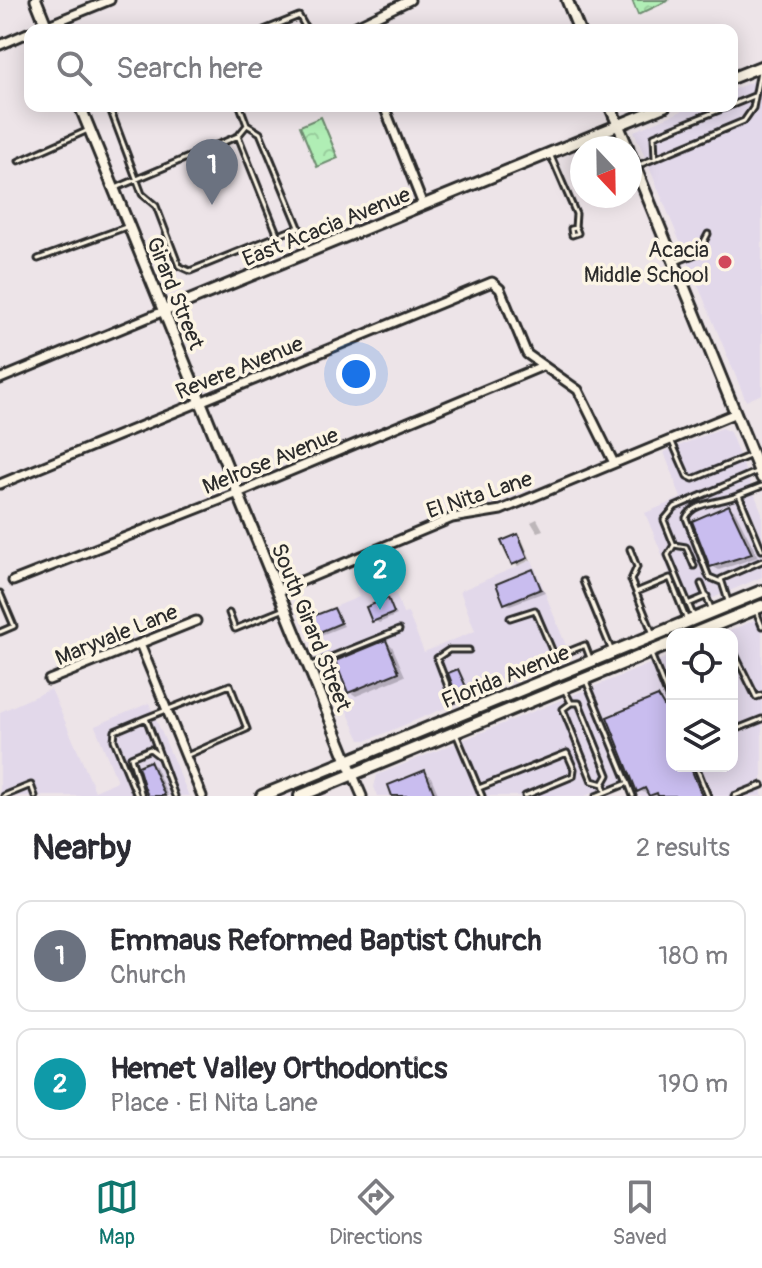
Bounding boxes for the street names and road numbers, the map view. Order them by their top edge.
street label: East Acacia Avenue [238,180,415,273]
street label: Girard Street [140,233,210,354]
street label: Revere Avenue [172,330,307,406]
street label: Melrose Avenue [198,421,343,501]
street label: El Nita Lane [423,465,536,525]
street label: South Girard Street [265,539,358,716]
street label: Maryvale Lane [51,598,182,672]
street label: Florida Avenue [437,639,574,715]

